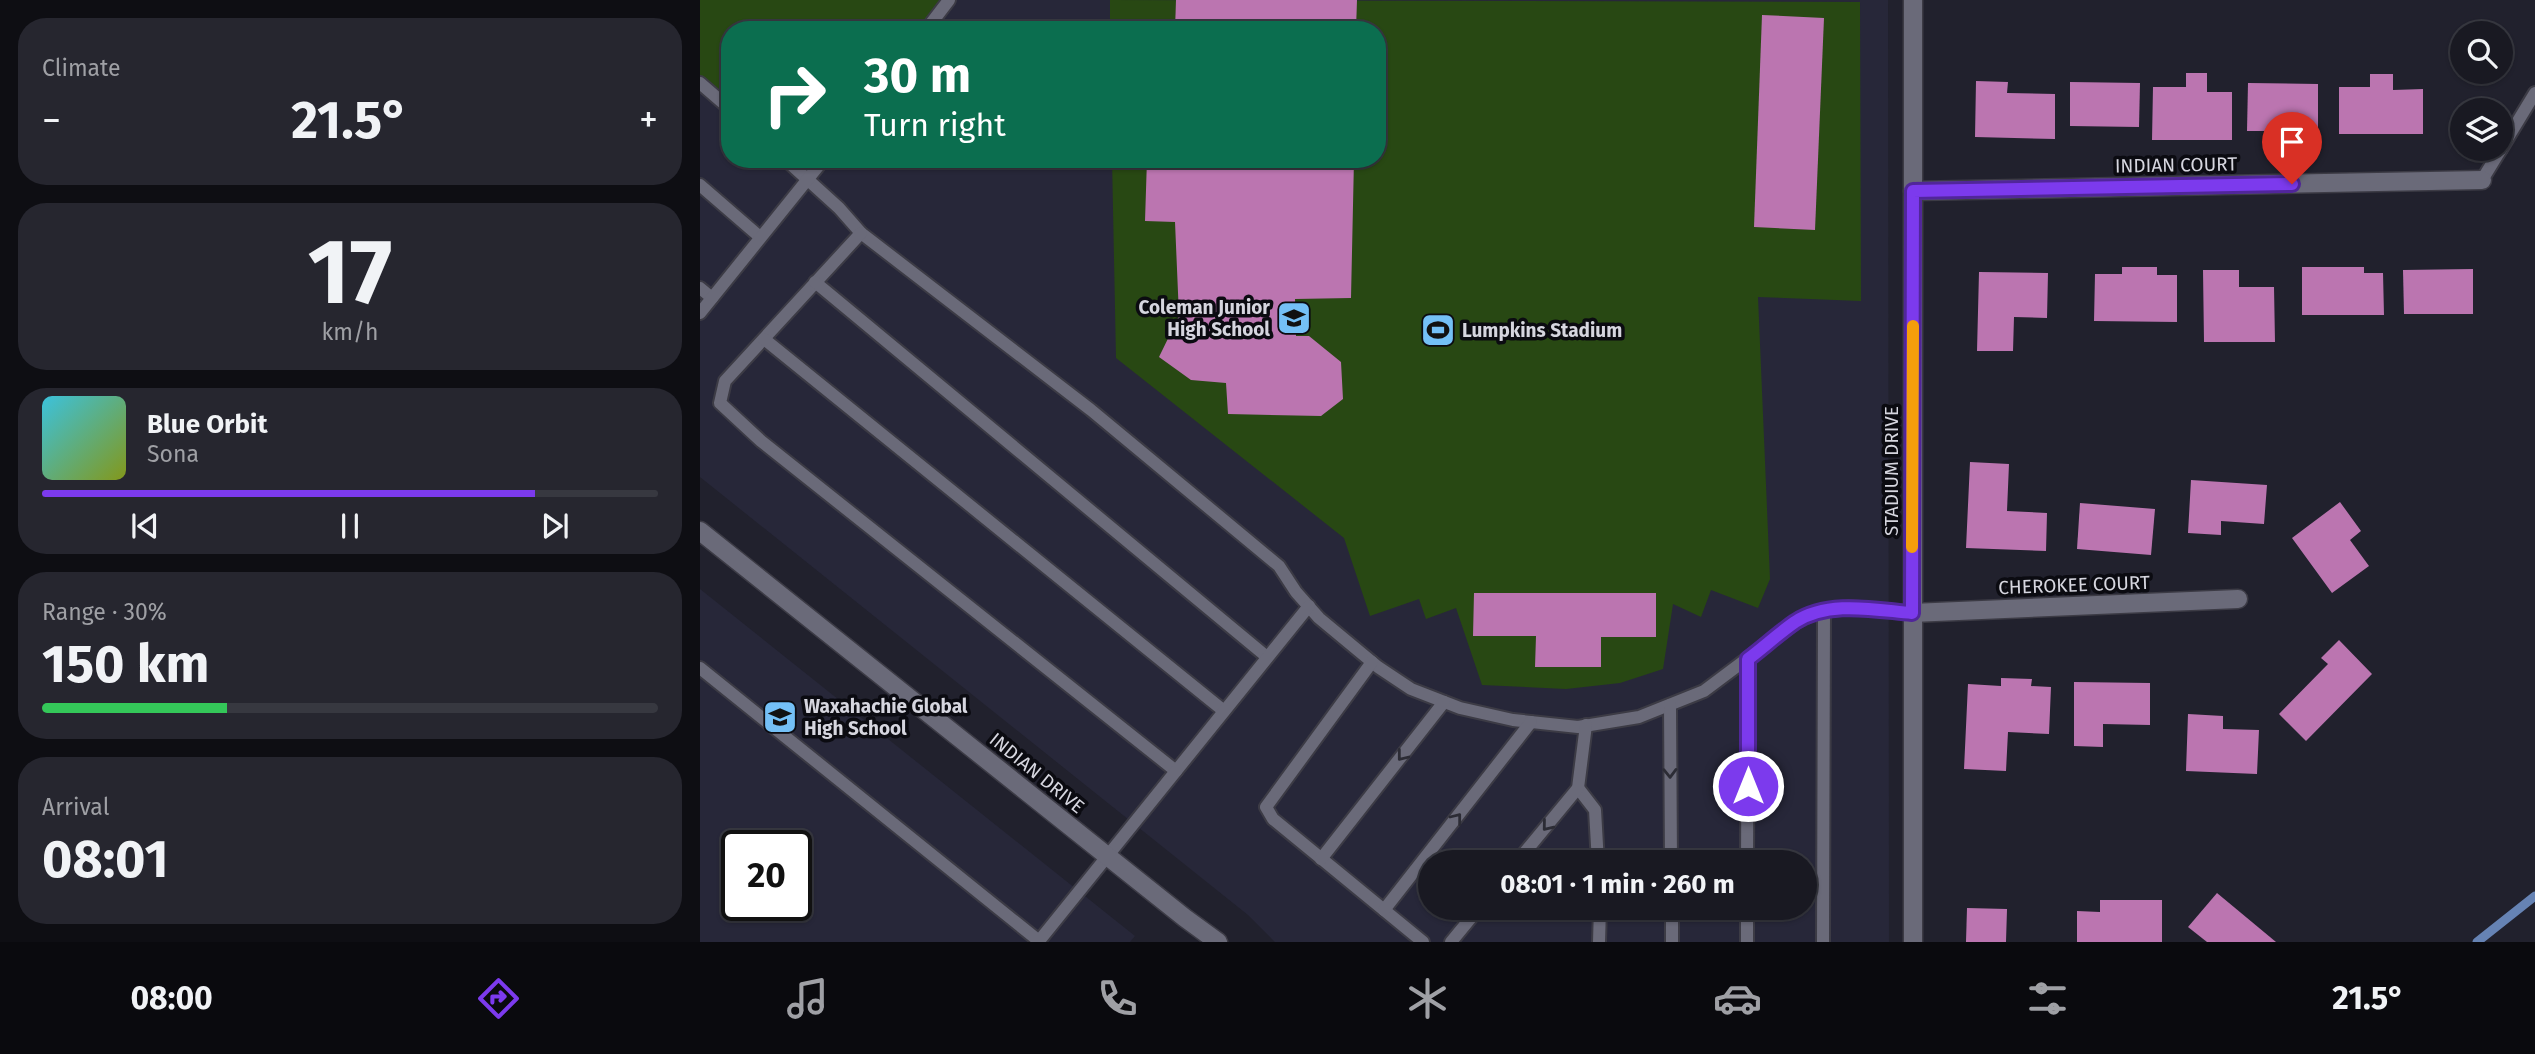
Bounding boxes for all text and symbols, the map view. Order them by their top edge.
map controls [2450,21,2513,161]
button: search [2450,21,2513,84]
text: 30 m [864,46,971,105]
icon: right [749,49,840,140]
text: Climate [42,54,121,82]
text: 21.5° [291,89,409,152]
text: − [42,97,61,143]
text: + [639,97,658,143]
button: layers [2450,98,2513,161]
text: Turn right [864,106,1006,144]
pin [2262,112,2322,184]
icon: arrive [2273,123,2311,161]
street label: INDIAN COURT [2115,152,2237,178]
text: 17 [308,218,392,327]
place label: Coleman Junior High School [1138,296,1270,341]
school or university icon: Coleman Junior High School [1275,299,1313,337]
sports icon: Lumpkins Stadium [1419,311,1457,349]
text: km/h [322,318,378,346]
place label: Lumpkins Stadium [1462,319,1622,342]
street label: STADIUM DRIVE [1880,406,1903,536]
text: Blue Orbit [147,409,267,440]
text: Sona [147,440,199,468]
icon: previous [126,507,164,545]
icon: pause [331,507,369,545]
icon: next [536,507,574,545]
street label: CHEROKEE COURT [1998,571,2150,599]
text: Range · 30% [42,598,167,626]
text: 150 km [42,633,209,696]
place label: Waxahachie Global High School [804,695,968,740]
school or university icon: Waxahachie Global High School [761,698,799,736]
street label: INDIAN DRIVE [985,728,1089,818]
one-way arrow [1398,747,1410,760]
position arrow [1711,749,1785,823]
one-way arrow [1663,768,1678,779]
text: Arrival [42,793,109,821]
one-way arrow [1448,813,1461,826]
one-way arrow [1543,817,1555,830]
text: 08:01 [42,828,169,891]
speed limit sign: 20 [721,830,812,921]
text: 08:01 · 1 min · 260 m [1500,869,1735,900]
icon: directions [474,974,523,1023]
icon: music [783,974,832,1023]
icon: phone [1093,974,1142,1023]
icon: climate [1403,974,1452,1023]
icon: car [1713,974,1762,1023]
icon: filters [2023,974,2072,1023]
text: 08:00 [130,979,213,1017]
text: 21.5° [2332,979,2405,1017]

